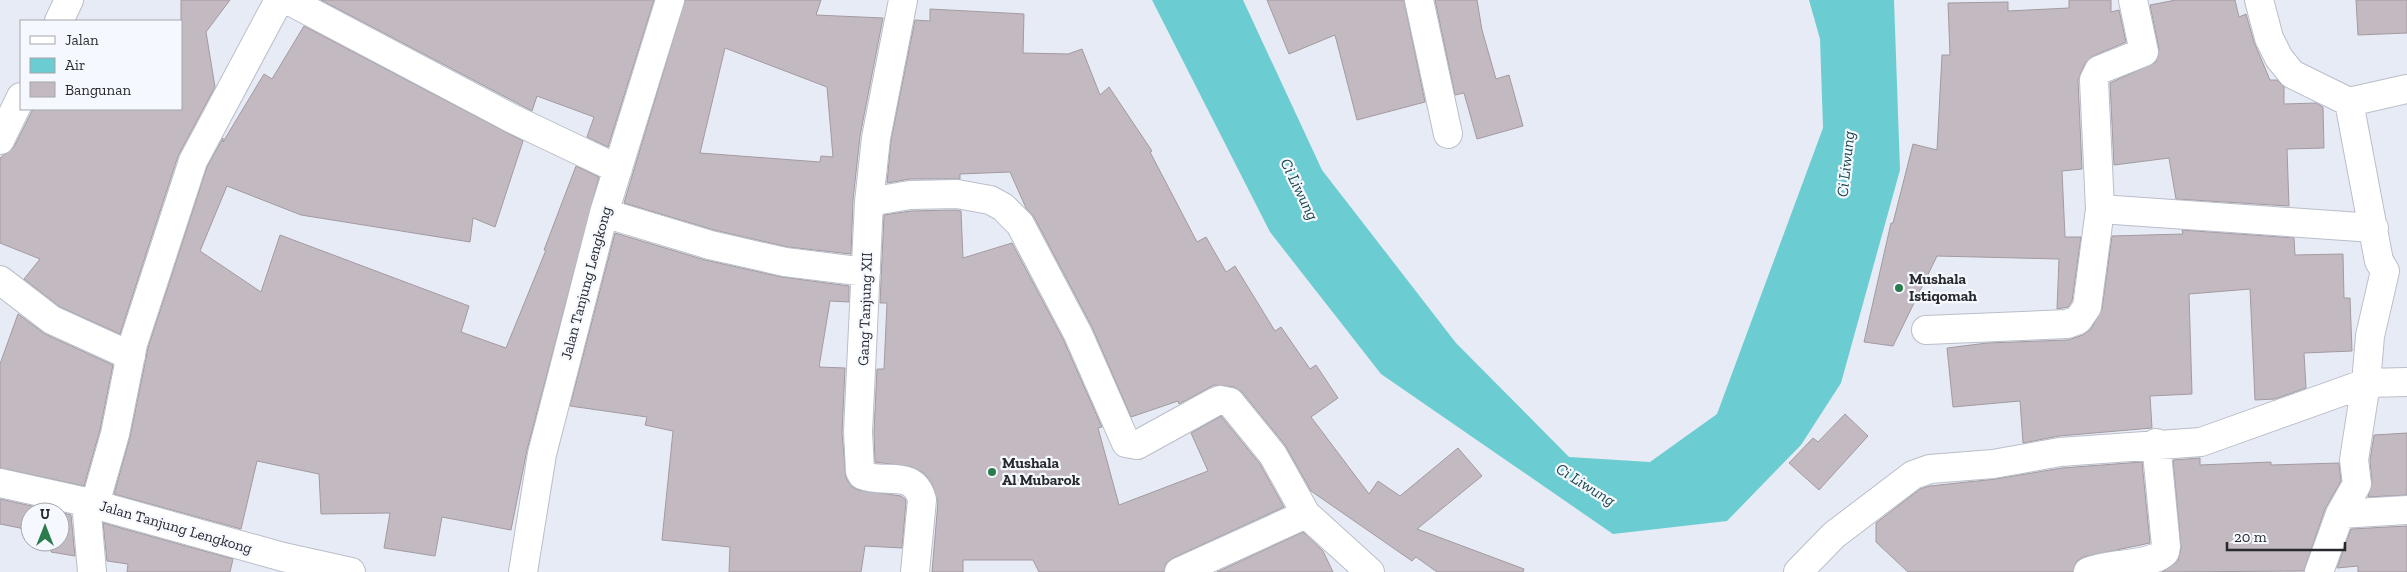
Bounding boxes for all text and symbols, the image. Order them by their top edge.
legend [20,20,182,110]
text: Jalan [65,31,99,49]
text: Air [65,56,85,74]
text: Bangunan [65,81,131,99]
water label: Ci Liwung [1833,129,1858,198]
water label: Ci Liwung [1276,155,1323,224]
street label: Jalan Tanjung Lengkong [557,204,615,362]
street label: Gang Tanjung XII [854,252,876,366]
place label: Mushala Istiqomah [1909,270,1977,305]
marker: Mushala Istiqomah [1893,282,1905,294]
place label: Mushala Al Mubarok [1002,454,1081,489]
water label: Ci Liwung [1553,459,1620,510]
marker: Mushala Al Mubarok [986,466,998,478]
street label: Jalan Tanjung Lengkong [98,497,254,557]
north arrow [20,502,70,552]
text: U [40,506,50,523]
scale bar [2227,520,2344,552]
text: 20 m [2234,528,2267,546]

